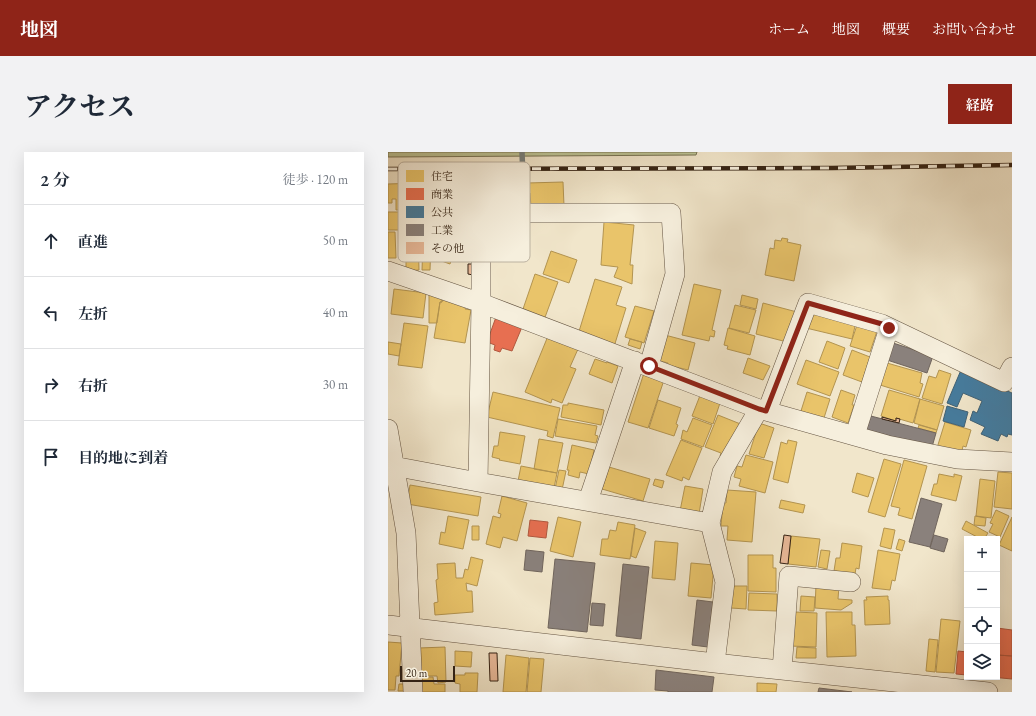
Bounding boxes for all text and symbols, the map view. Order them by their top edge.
text: 地図 [20,17,58,42]
text: ホーム [768,20,810,38]
text: 地図 [832,20,860,38]
text: 概要 [882,20,910,38]
text: お問い合わせ [932,20,1016,38]
button: 経路 [948,84,1012,124]
text: アクセス [24,88,135,124]
legend [398,162,530,262]
text: 2 分 [40,169,70,191]
text: 住宅 [431,169,453,183]
text: 徒歩 · 120 m [283,171,348,188]
text: 商業 [431,187,453,201]
text: 公共 [431,205,453,219]
text: 工業 [431,223,453,237]
icon: ahead [40,230,62,252]
text: 直進 [78,232,108,251]
text: 50 m [323,232,348,249]
text: その他 [431,241,464,255]
icon: left [40,302,62,324]
text: 左折 [78,304,108,323]
text: 40 m [323,304,348,321]
route end [880,319,898,337]
route start [640,357,658,375]
icon: right [40,374,62,396]
text: 右折 [78,376,108,395]
text: 30 m [323,376,348,393]
icon: arrive [40,446,62,468]
text: 目的地に到着 [78,448,168,467]
map controls [964,536,1000,680]
button: + [964,536,1000,572]
button: − [964,572,1000,608]
button: locate [964,608,1000,644]
button: layers [964,644,1000,680]
scale bar [400,664,455,683]
text: 20 m [406,666,427,680]

